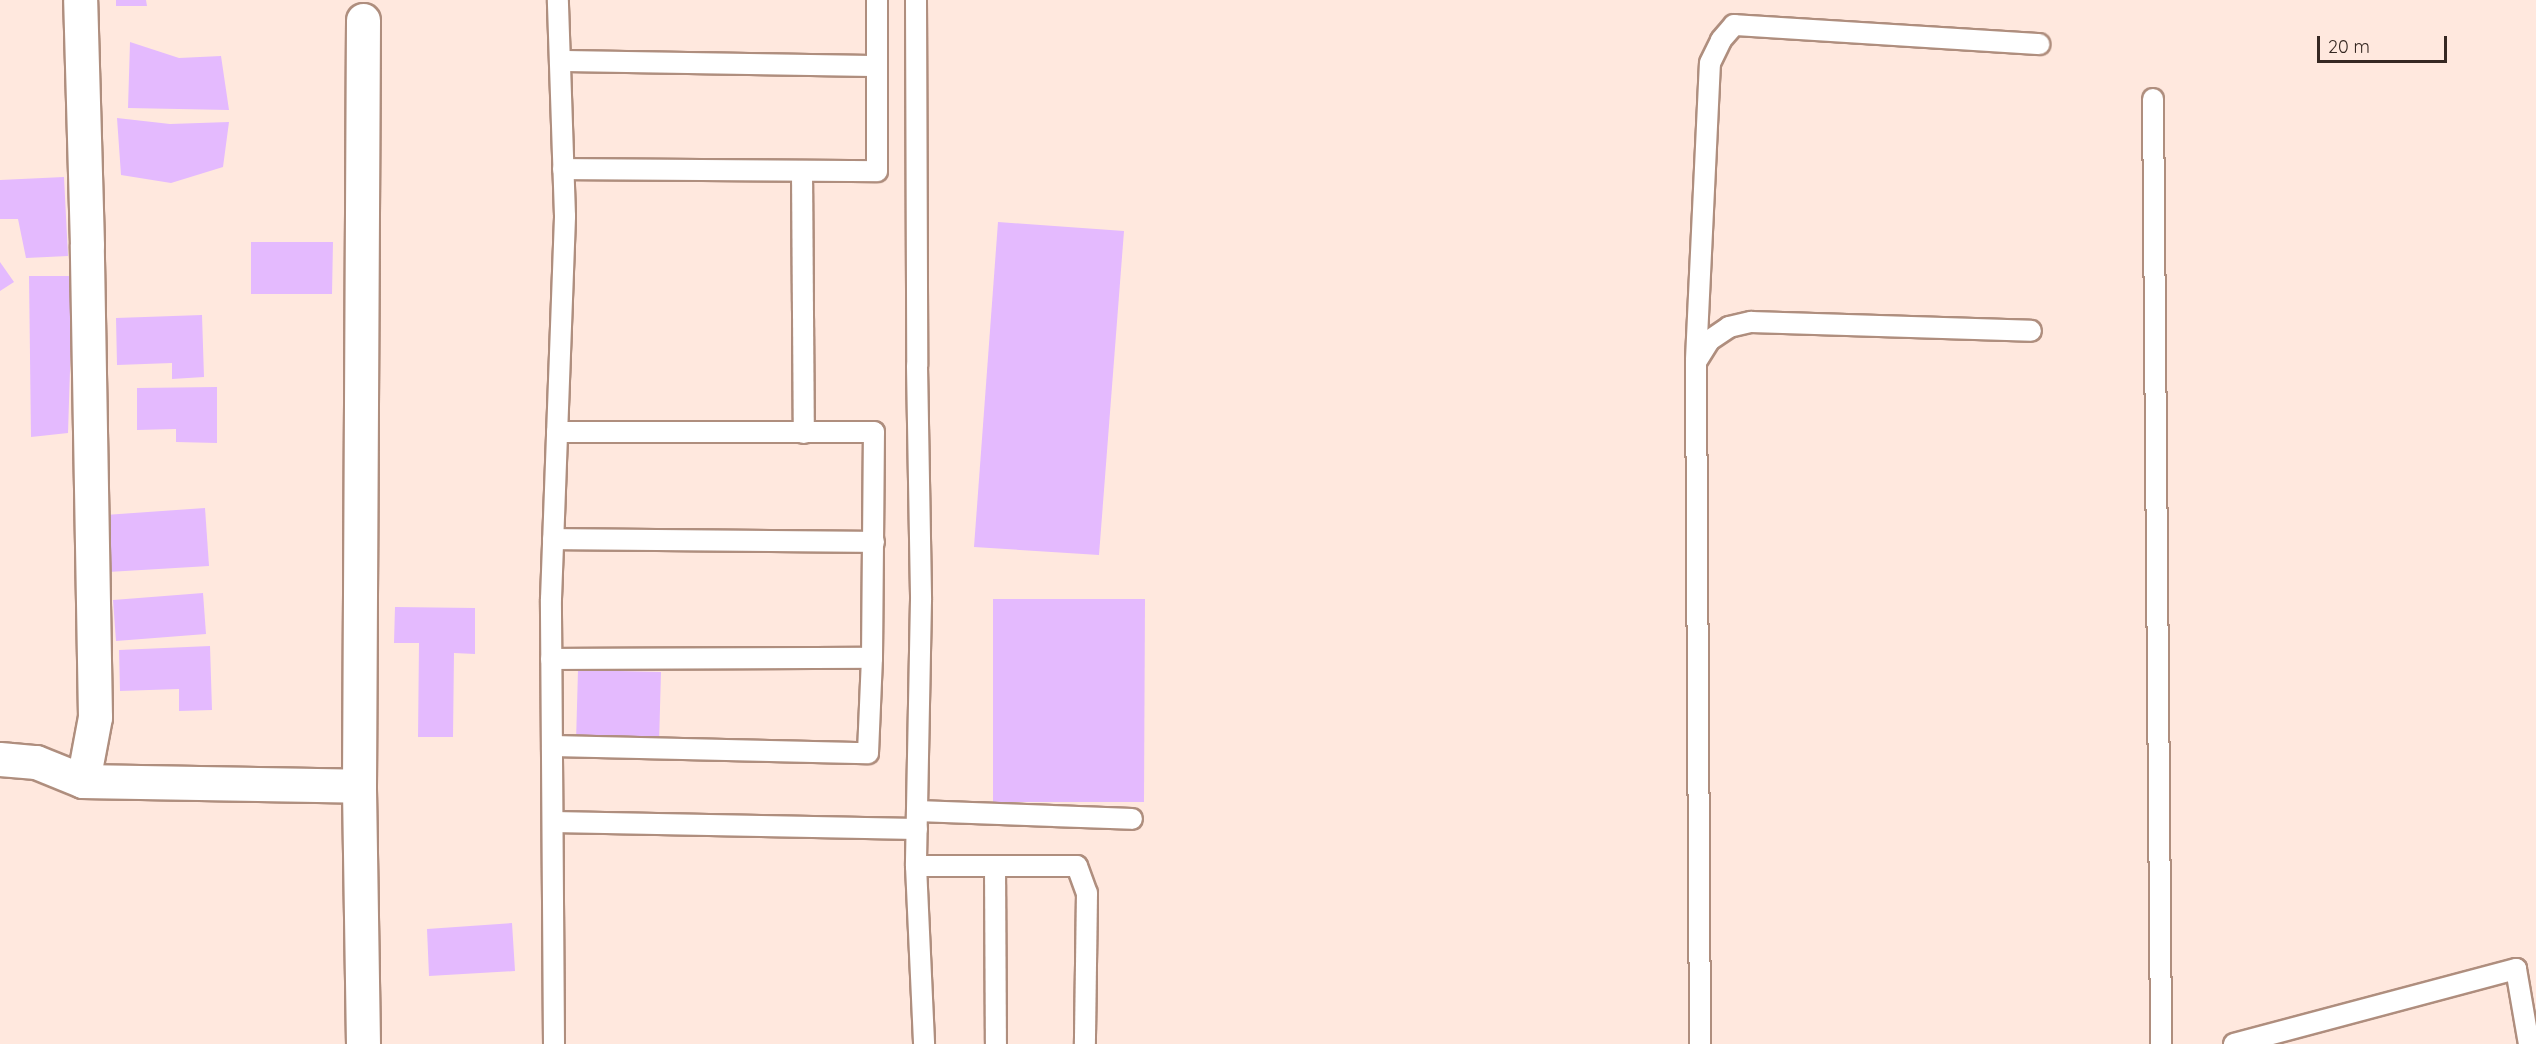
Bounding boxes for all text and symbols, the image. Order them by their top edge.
scale bar [2320,24,2450,62]
text: 20 m [2328,35,2370,58]

